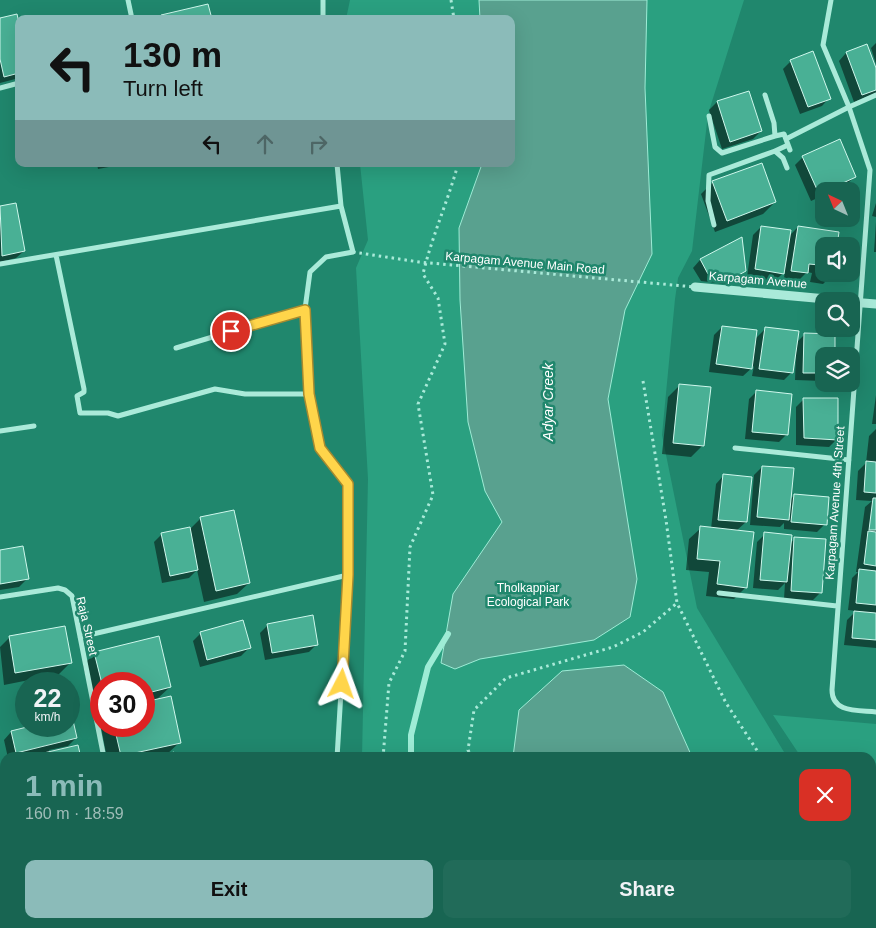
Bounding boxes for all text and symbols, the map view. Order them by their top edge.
icon: left [40,35,105,100]
text: 130 m [123,35,222,74]
text: Turn left [123,76,203,101]
icon: left [198,130,226,158]
icon: ahead [251,130,279,158]
icon: right [304,130,332,158]
north arrow [815,182,860,228]
map controls [815,182,860,392]
button: sound [815,237,860,282]
street label: Karpagam Avenue Main Road [445,249,605,277]
street label: Karpagam Avenue [708,269,808,291]
button: search [815,292,860,337]
pin [210,310,252,352]
icon: arrive [217,317,245,345]
button: layers [815,347,860,392]
water label: Adyar Creek [540,362,556,442]
street label: Karpagam Avenue 4th Street [823,425,847,580]
park label: Tholkappiar Ecological Park [487,581,570,609]
street label: Raja Street [73,595,101,657]
position arrow [315,657,367,709]
speed limit sign: 30 [90,672,155,737]
text: 22 [34,684,61,712]
text: km/h [34,710,61,724]
text: 1 min [25,769,103,802]
button: close [799,769,851,821]
text: 160 m · 18:59 [25,805,124,822]
button: Exit [25,860,433,918]
button: Share [443,860,851,918]

